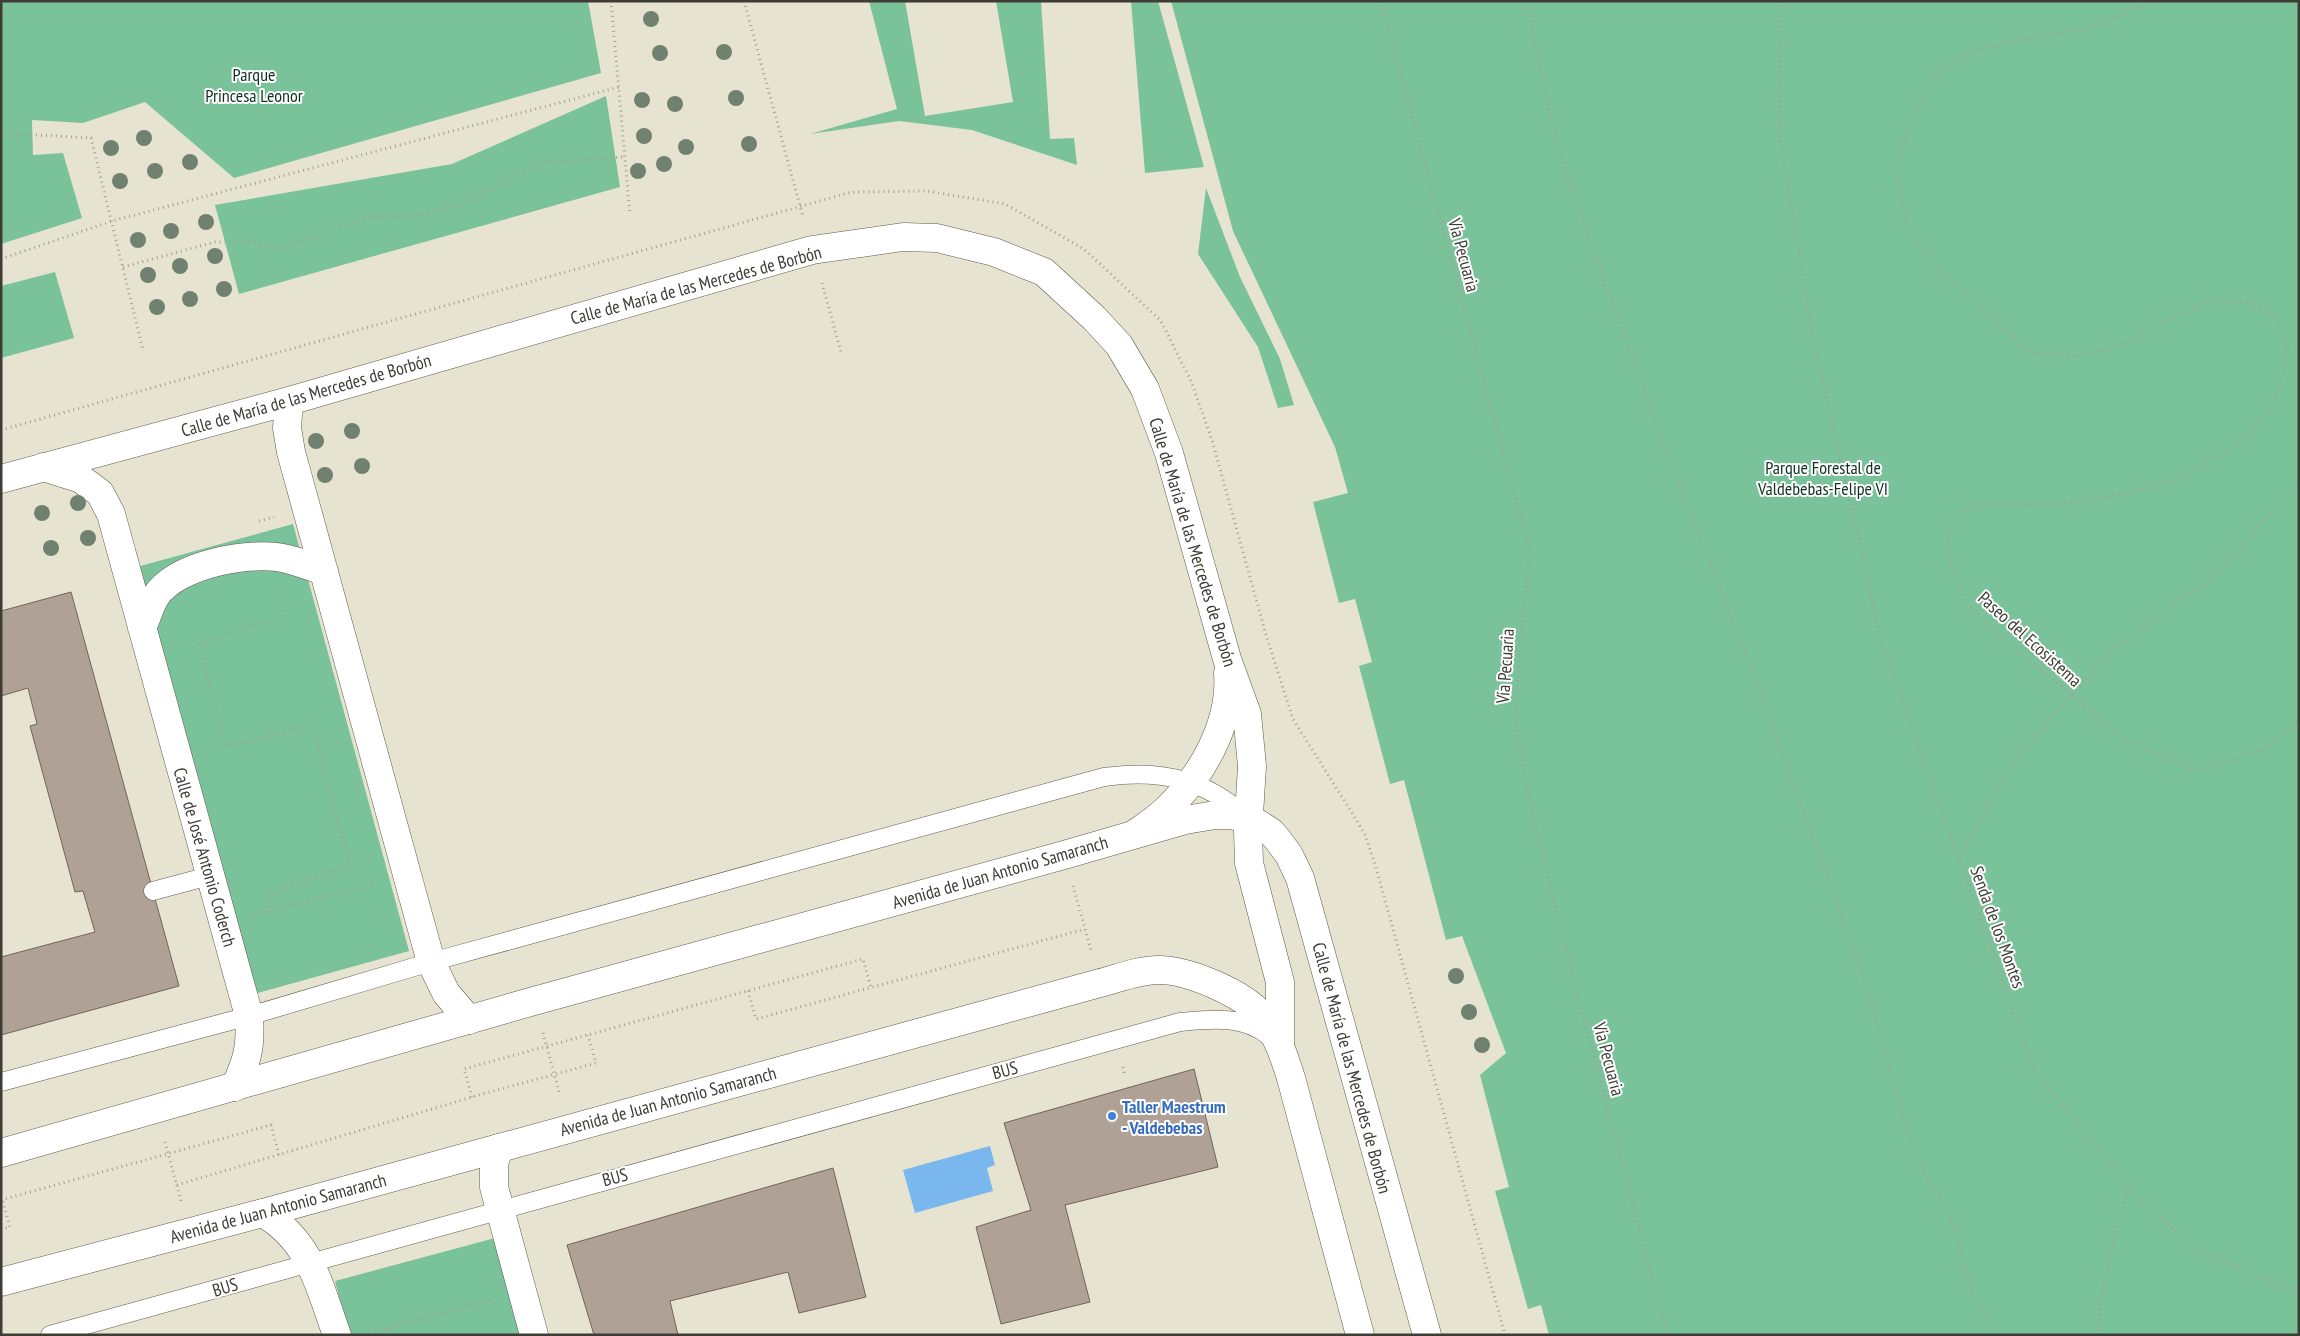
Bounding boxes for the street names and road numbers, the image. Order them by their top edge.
street label: Vía Pecuaria [1443,215,1485,294]
street label: Calle de María de las Mercedes de Borbón [568,240,824,330]
street label: Calle de María de las Mercedes de Borbón [178,348,434,442]
street label: Calle de María de las Mercedes de Borbón [1144,415,1242,669]
street label: Paseo del Ecosistema [1973,586,2087,692]
street label: Vía Pecuaria [1491,628,1519,705]
street label: Calle de José Antonio Coderch [168,765,242,949]
street label: Avenida de Juan Antonio Samaranch [890,830,1110,914]
street label: Senda de los Montes [1965,863,2031,991]
street label: Calle de María de las Mercedes de Borbón [1307,940,1397,1196]
street label: Vía Pecuaria [1588,1019,1630,1098]
street label: BUS [990,1056,1021,1084]
street label: Avenida de Juan Antonio Samaranch [557,1061,779,1141]
street label: BUS [600,1163,631,1191]
street label: Avenida de Juan Antonio Samaranch [167,1168,389,1248]
street label: BUS [209,1272,241,1302]

